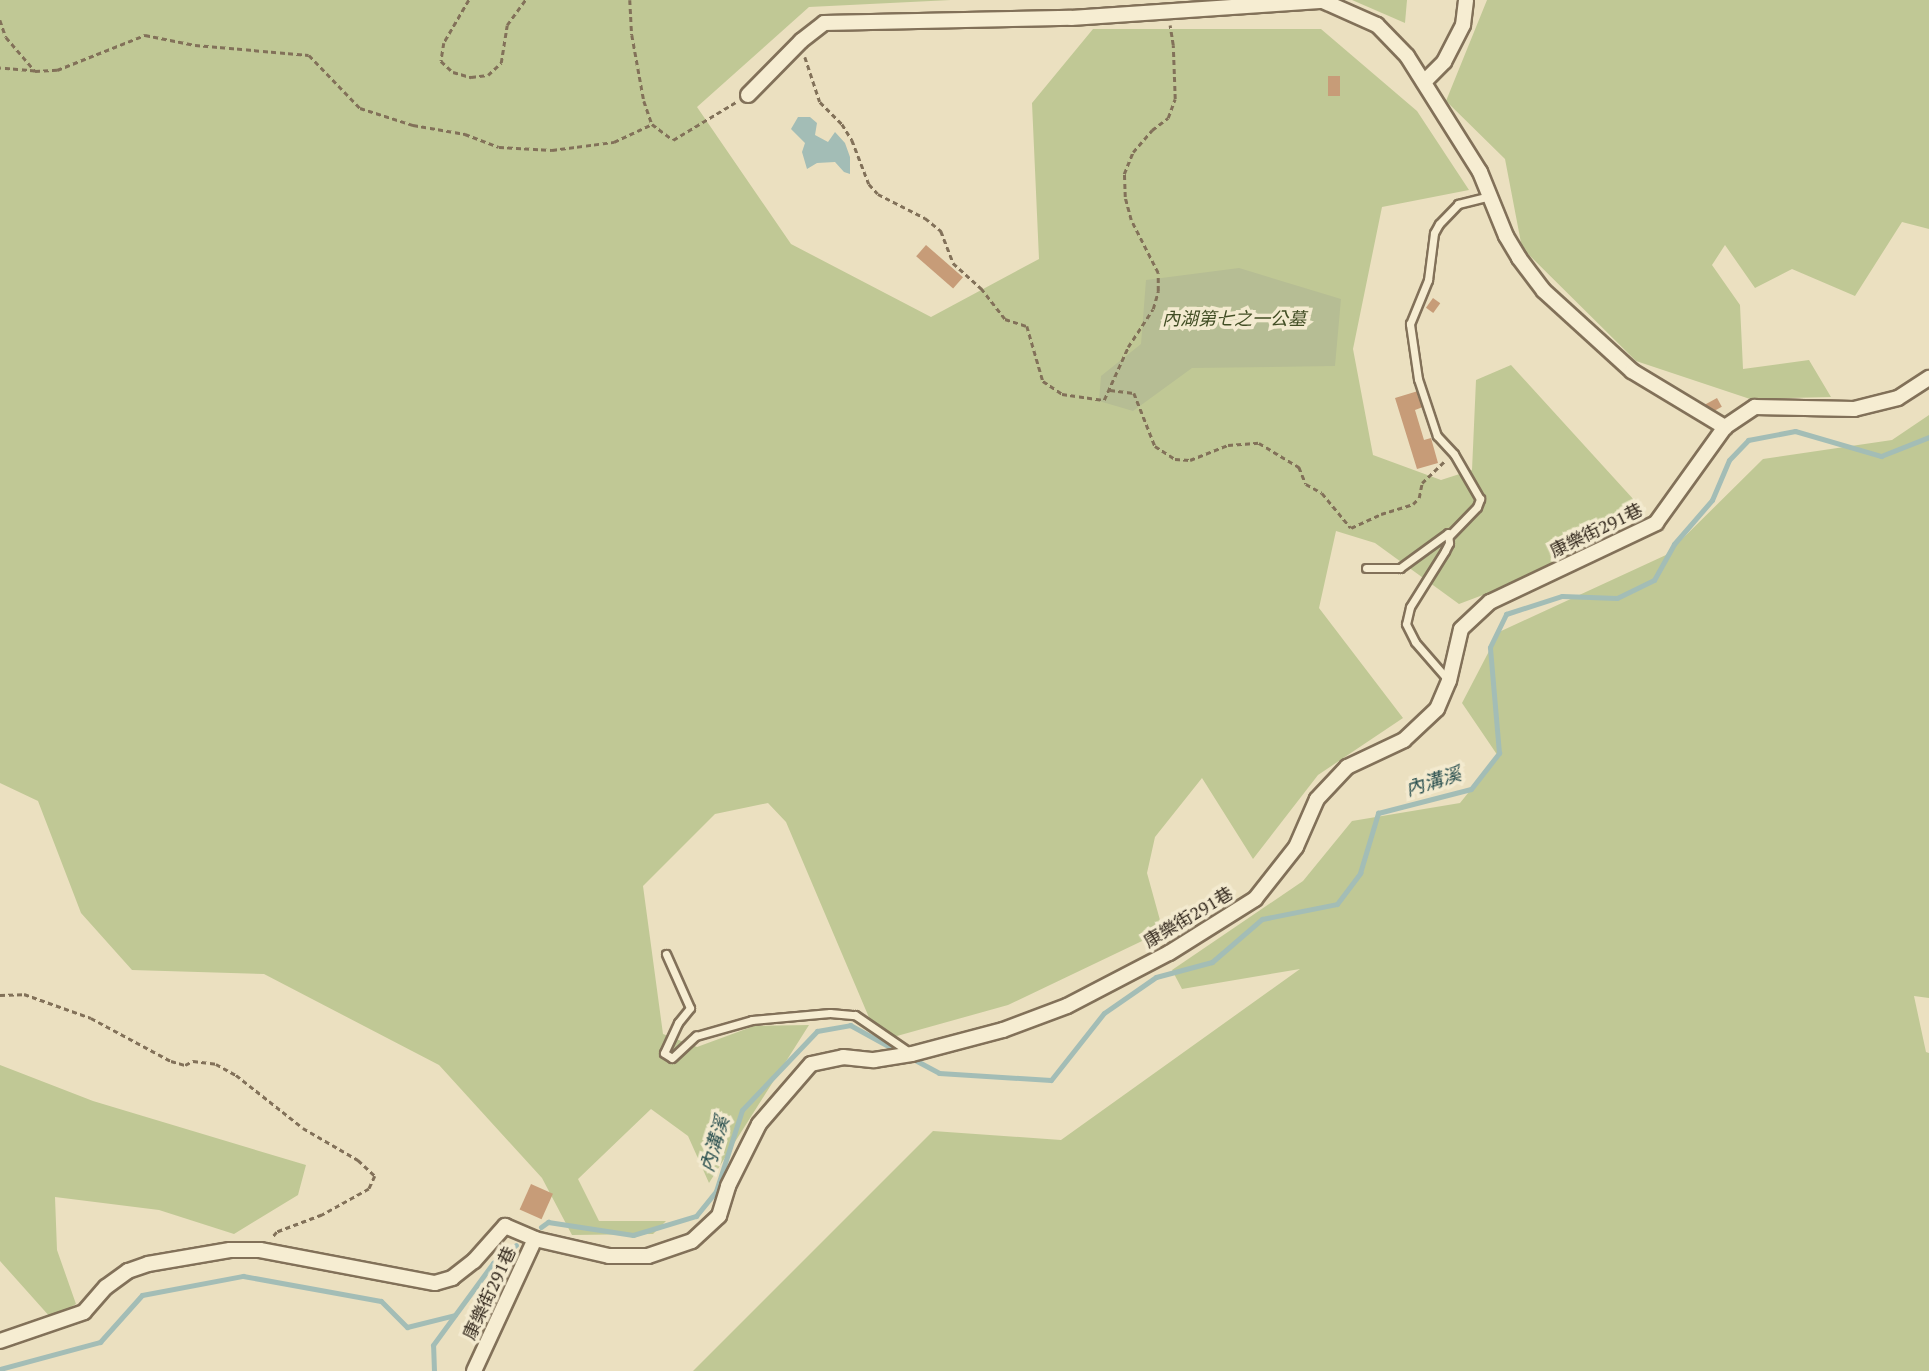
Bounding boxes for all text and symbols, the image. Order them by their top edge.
park label: 內湖第七之一公墓 [1162,307,1306,329]
street label: 康樂街291巷 [1546,498,1646,562]
water label: 內溝溪 [1402,762,1464,800]
street label: 康樂街291巷 [1139,882,1237,952]
water label: 內溝溪 [695,1113,733,1175]
street label: 康樂街291巷 [458,1243,520,1343]

